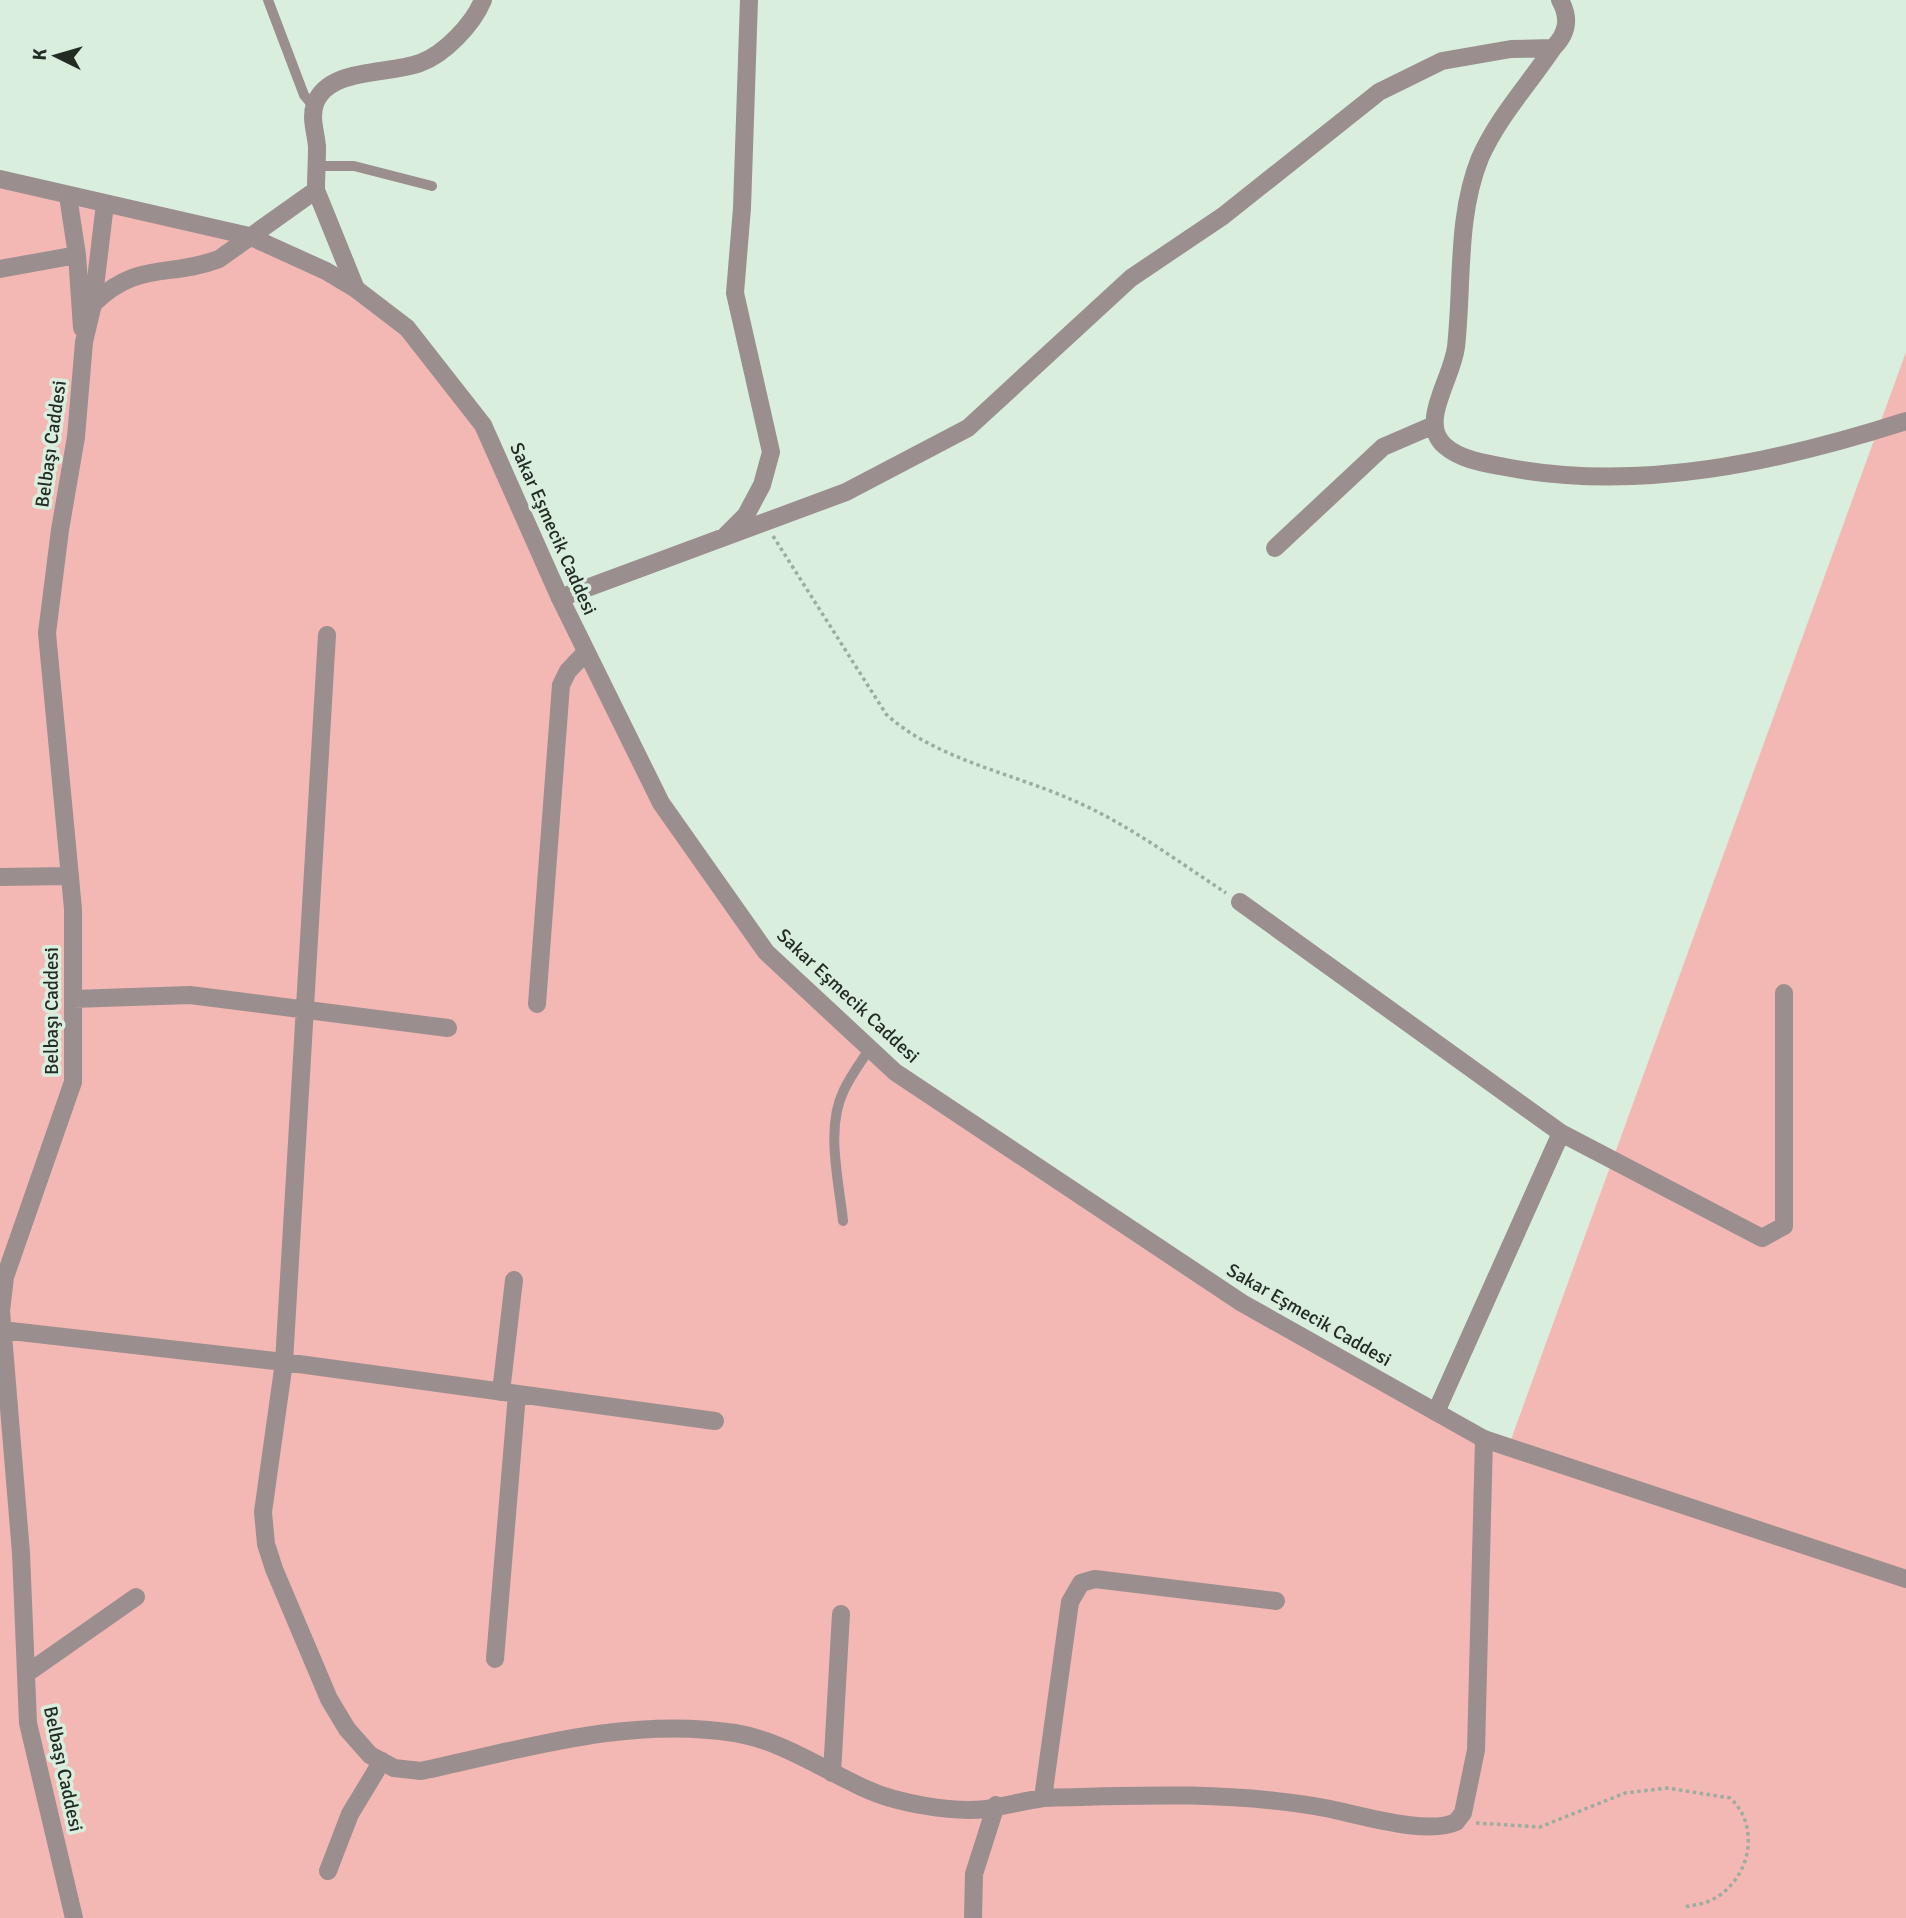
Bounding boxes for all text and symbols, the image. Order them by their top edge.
north arrow [21,21,91,91]
text: K [28,47,53,62]
street label: Belbaşı Caddesi [30,379,72,509]
street label: Sakar Eşmecik Caddesi [504,439,602,619]
street label: Sakar Eşmecik Caddesi [772,924,924,1068]
street label: Belbaşı Caddesi [40,947,64,1075]
street label: Sakar Eşmecik Caddesi [1222,1258,1396,1372]
street label: Belbaşı Caddesi [38,1704,88,1834]

